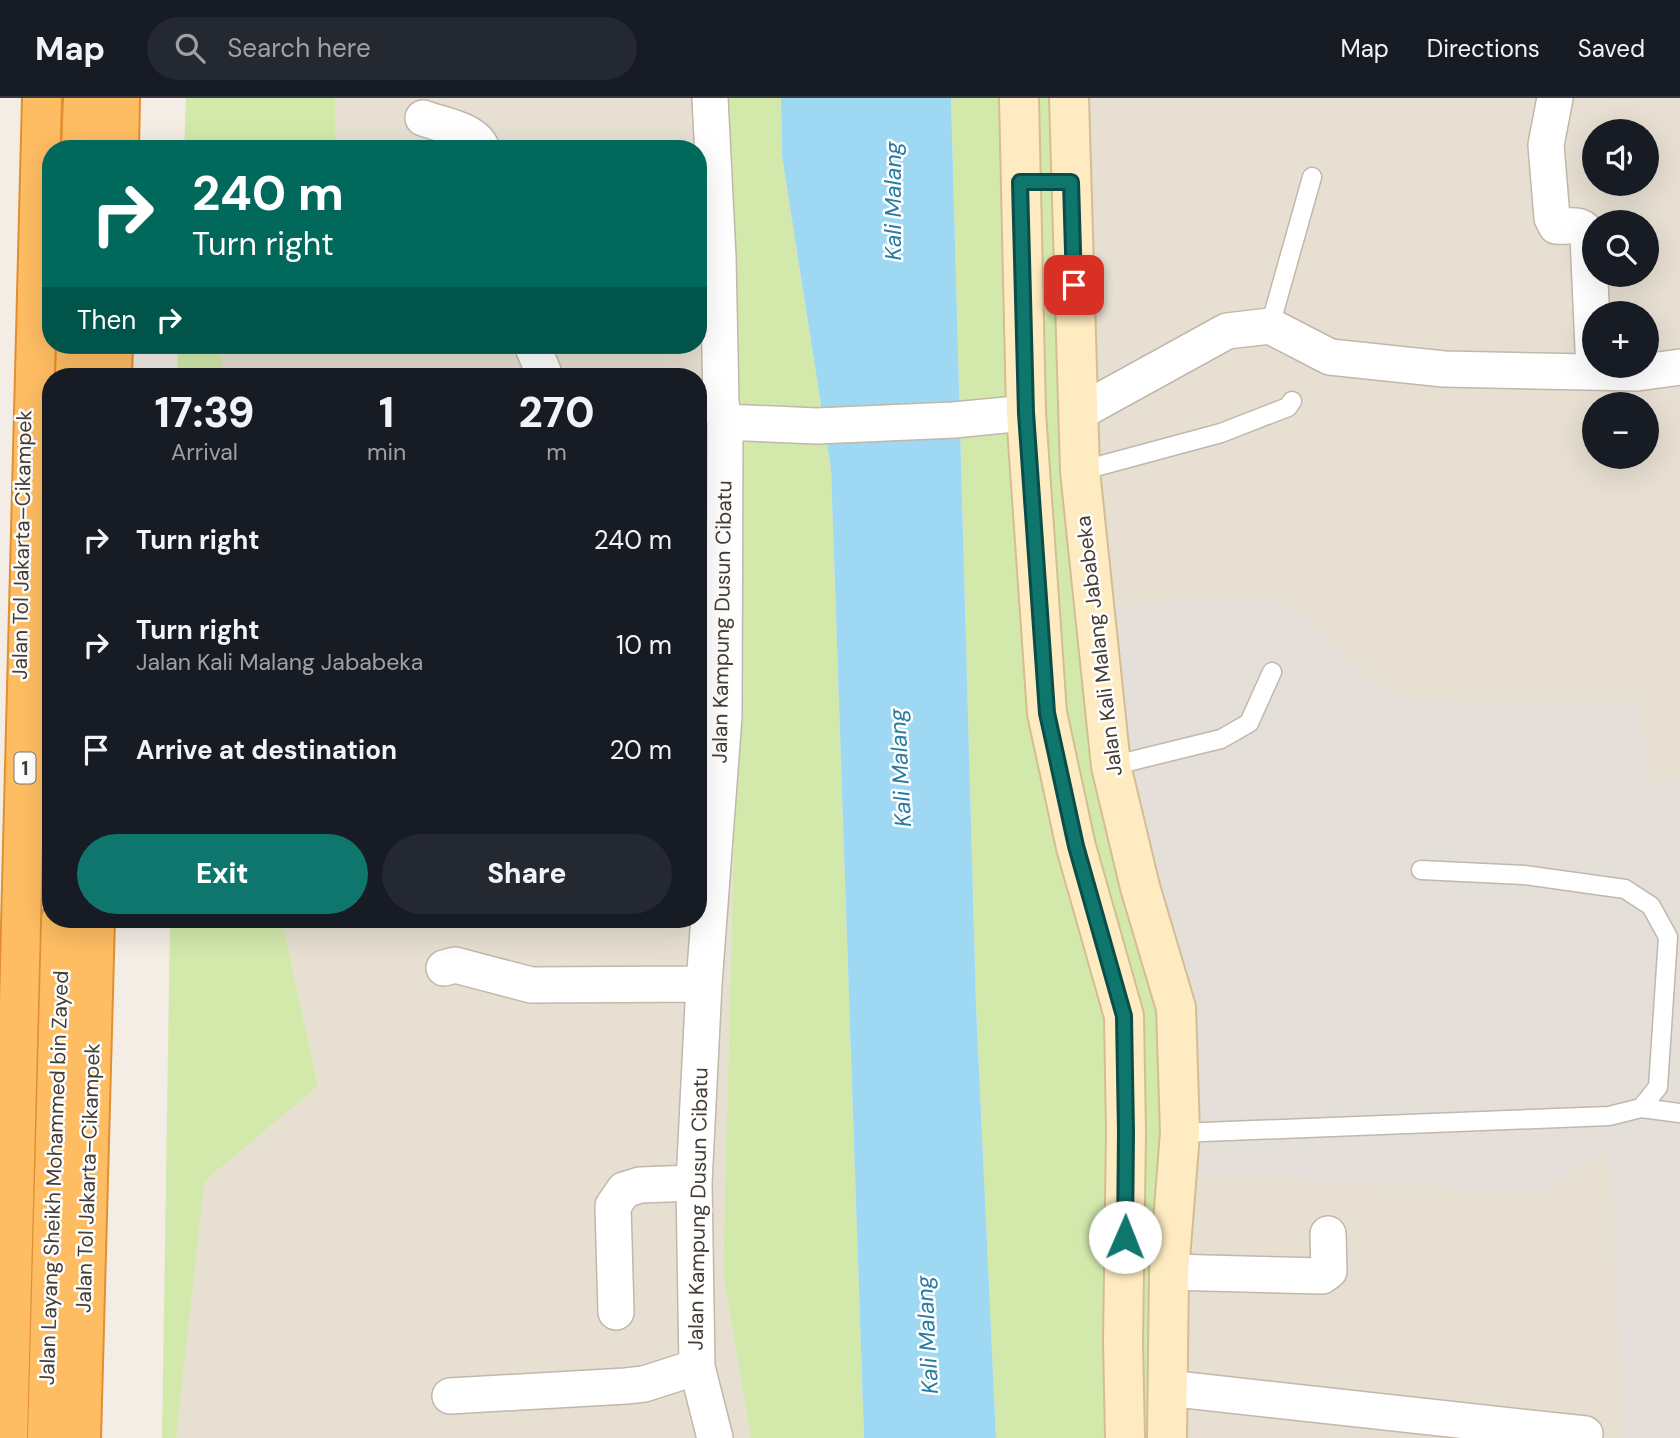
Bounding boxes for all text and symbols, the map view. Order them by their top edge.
search box [147,17,637,80]
text: Map [35,27,105,70]
icon: search [171,29,209,67]
text: Search here [227,31,371,65]
text: Map [1341,33,1389,64]
text: Directions [1427,33,1540,64]
text: Saved [1578,33,1645,64]
map controls [1582,119,1659,469]
button: sound [1582,119,1659,196]
water label: Kali Malang [878,140,908,260]
text: 240 m [192,161,344,225]
icon: right [77,168,168,259]
button: search [1582,210,1659,287]
text: Turn right [192,223,334,265]
pin [1044,255,1104,315]
icon: arrive [1055,266,1093,304]
icon: right [150,301,188,339]
button: + [1582,301,1659,378]
text: Then [77,303,136,337]
text: 17:39 [154,385,254,440]
text: 1 [379,385,394,440]
text: 270 [519,385,595,440]
button: − [1582,392,1659,469]
street label: Jalan Tol Jakarta–Cikampek [6,409,38,680]
text: Arrival [171,437,238,467]
text: min [367,437,406,467]
text: m [546,437,567,467]
street label: Jalan Kampung Dusun Cibatu [706,480,738,764]
street label: Jalan Kali Malang Jababeka [1069,514,1129,778]
icon: right [77,521,115,559]
text: Turn right [136,523,260,557]
text: 240 m [594,523,672,557]
text: Turn right [136,613,260,647]
icon: right [77,626,115,664]
text: 10 m [616,628,672,662]
text: Jalan Kali Malang Jababeka [136,647,423,677]
water label: Kali Malang [882,707,918,828]
icon: arrive [77,731,115,769]
text: Arrive at destination [136,733,397,767]
text: 20 m [609,733,672,767]
road number: 1 [15,752,36,783]
button: Exit [77,834,368,914]
button: Share [382,834,672,914]
street label: Jalan Layang Sheikh Mohammed bin Zayed [33,970,75,1386]
street label: Jalan Tol Jakarta–Cikampek [69,1042,107,1313]
street label: Jalan Kampung Dusun Cibatu [682,1067,714,1351]
position arrow [1088,1200,1162,1274]
water label: Kali Malang [909,1274,945,1395]

